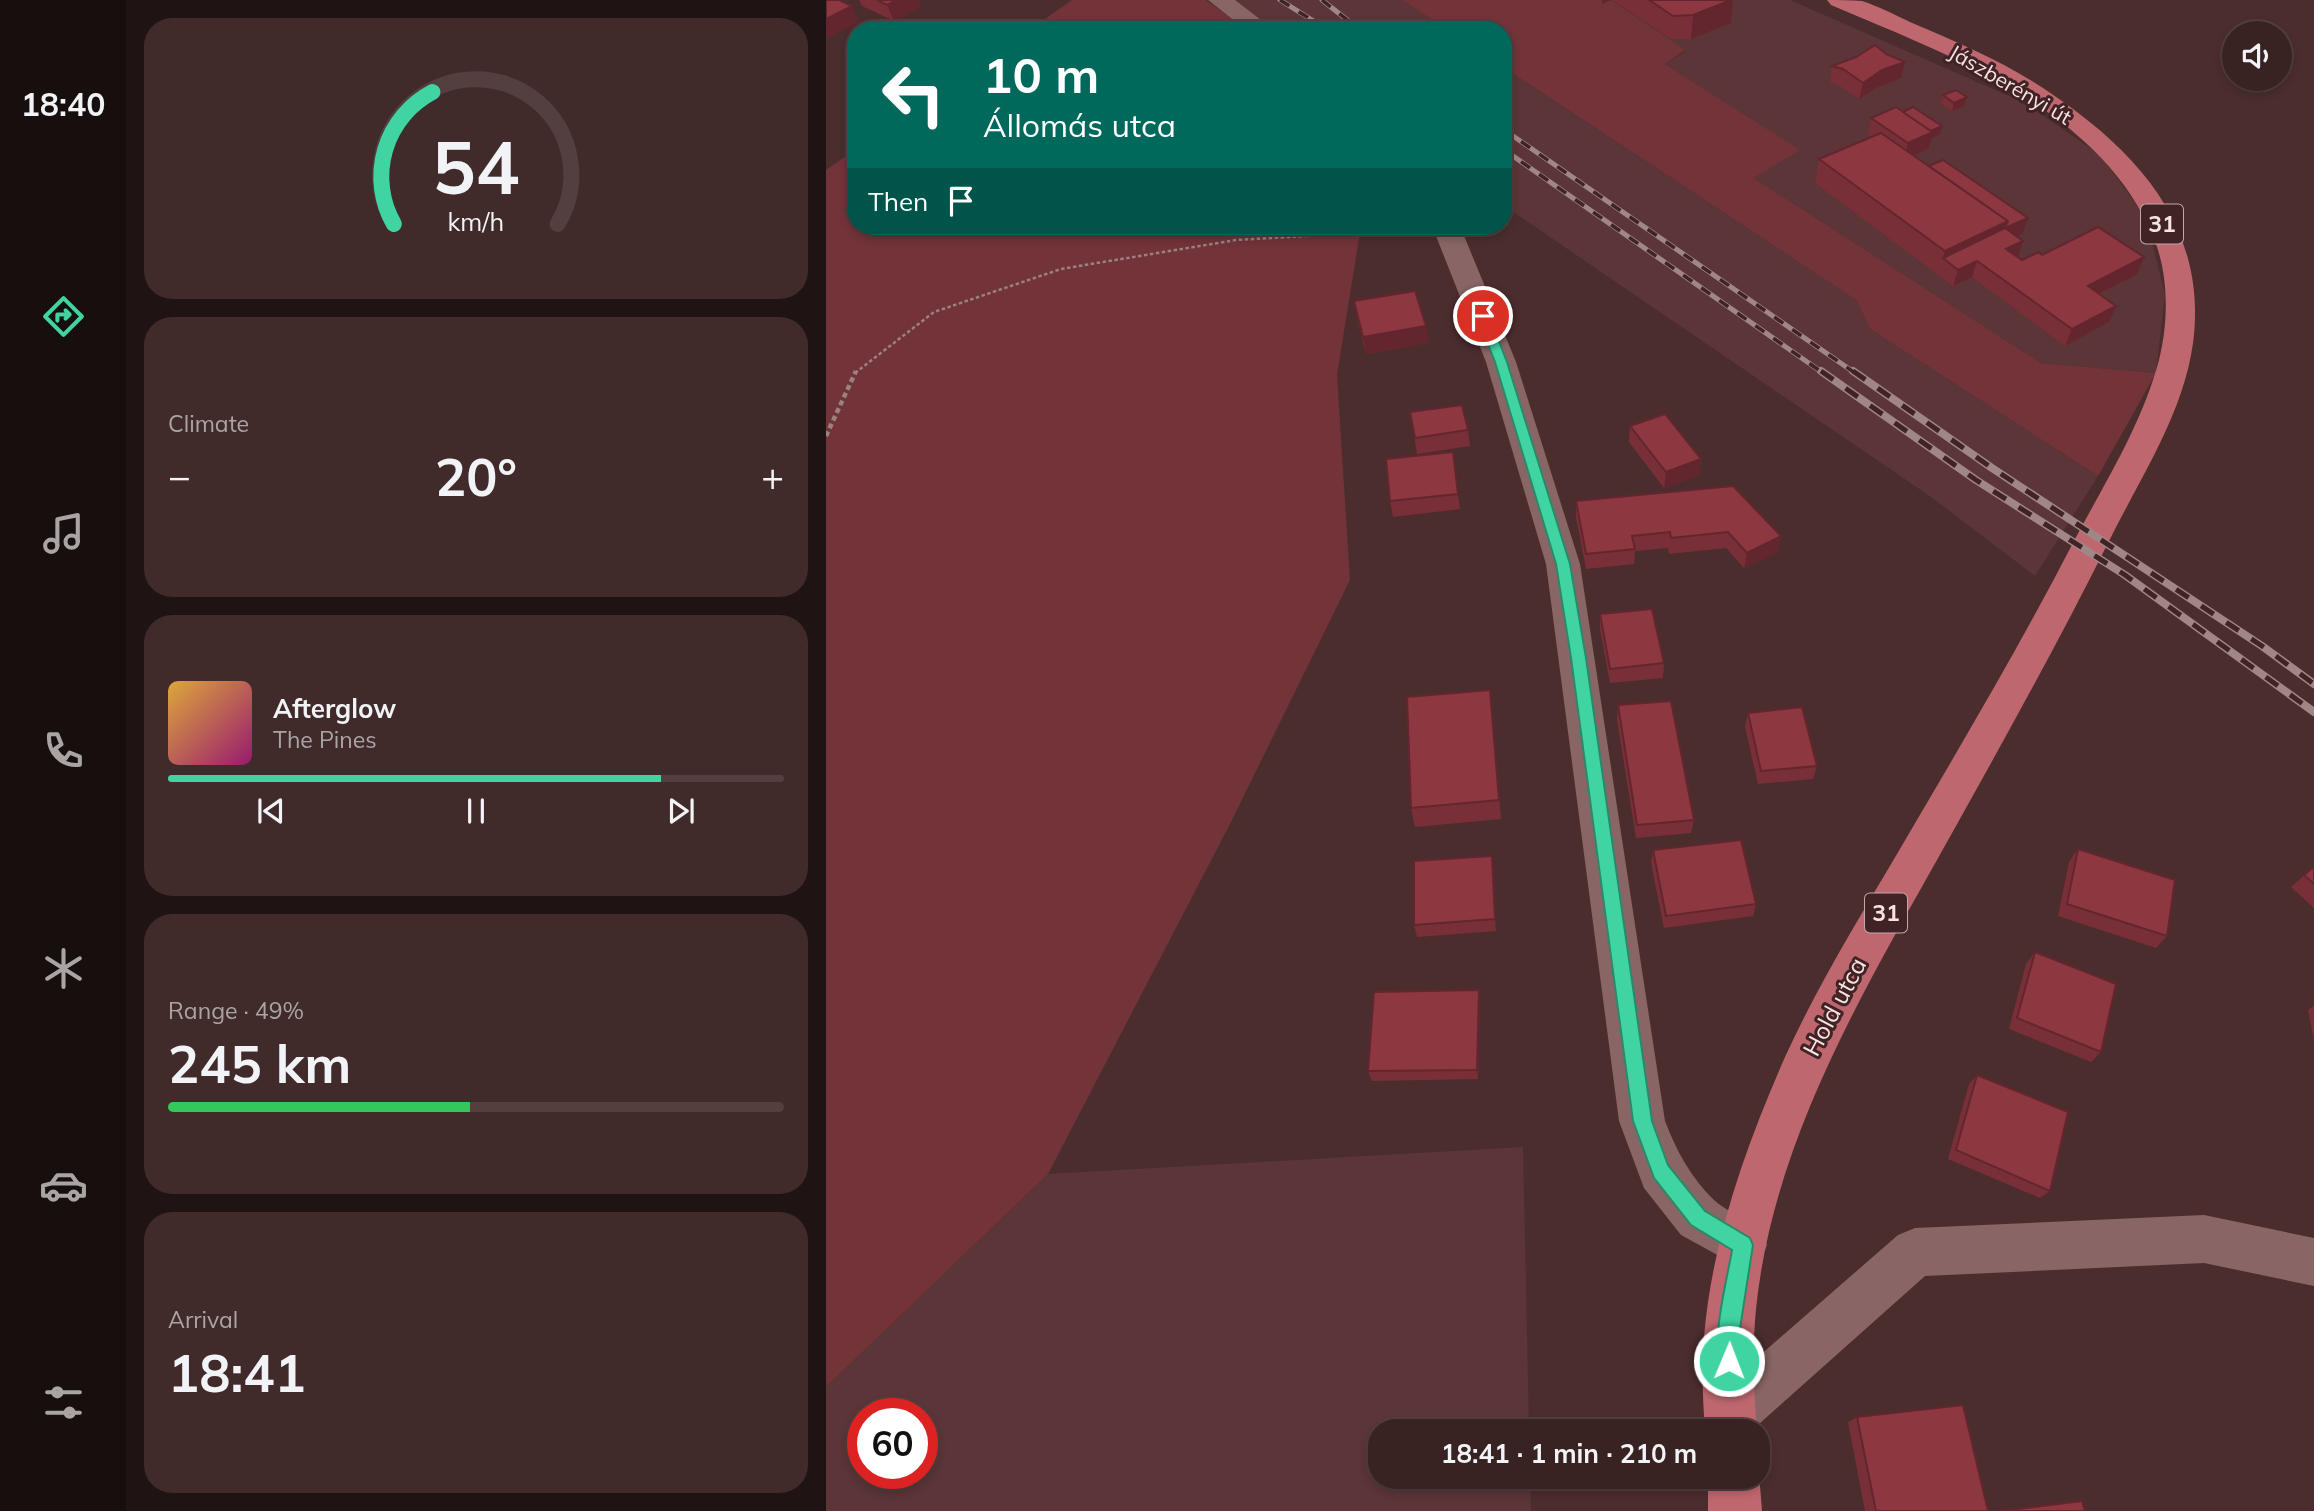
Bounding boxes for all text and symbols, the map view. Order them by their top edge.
map controls [2222,21,2292,91]
button: sound [2222,21,2292,91]
street label: Jászberényi út [1945,39,2076,130]
text: 10 m [983,44,1099,105]
icon: left [868,49,959,140]
text: 18:40 [21,84,105,124]
text: Állomás utca [983,105,1176,145]
text: 54 [432,122,520,213]
icon: arrive [942,182,980,220]
text: Then [868,185,928,218]
road number: 31 [2141,204,2183,244]
text: km/h [448,206,504,237]
pin [1453,286,1513,346]
icon: directions [39,292,88,341]
icon: arrive [1464,297,1502,335]
text: Climate [168,409,249,438]
text: 20° [435,444,517,509]
text: − [168,452,191,500]
text: + [761,452,784,500]
icon: music [39,509,88,558]
text: Afterglow [273,692,396,725]
text: The Pines [273,725,377,754]
icon: phone [39,726,88,775]
icon: previous [252,792,290,830]
icon: pause [457,792,495,830]
icon: next [662,792,700,830]
road number: 31 [1865,893,1907,932]
icon: climate [39,944,88,993]
street label: Hold utca [1796,952,1872,1061]
text: Range · 49% [168,996,304,1025]
text: 245 km [168,1031,351,1096]
icon: car [39,1161,88,1210]
text: Arrival [168,1305,238,1334]
position arrow [1692,1324,1766,1398]
text: 18:41 [168,1340,306,1405]
icon: filters [39,1378,88,1427]
speed limit sign: 60 [847,1398,938,1489]
text: 18:41 · 1 min · 210 m [1441,1437,1697,1470]

